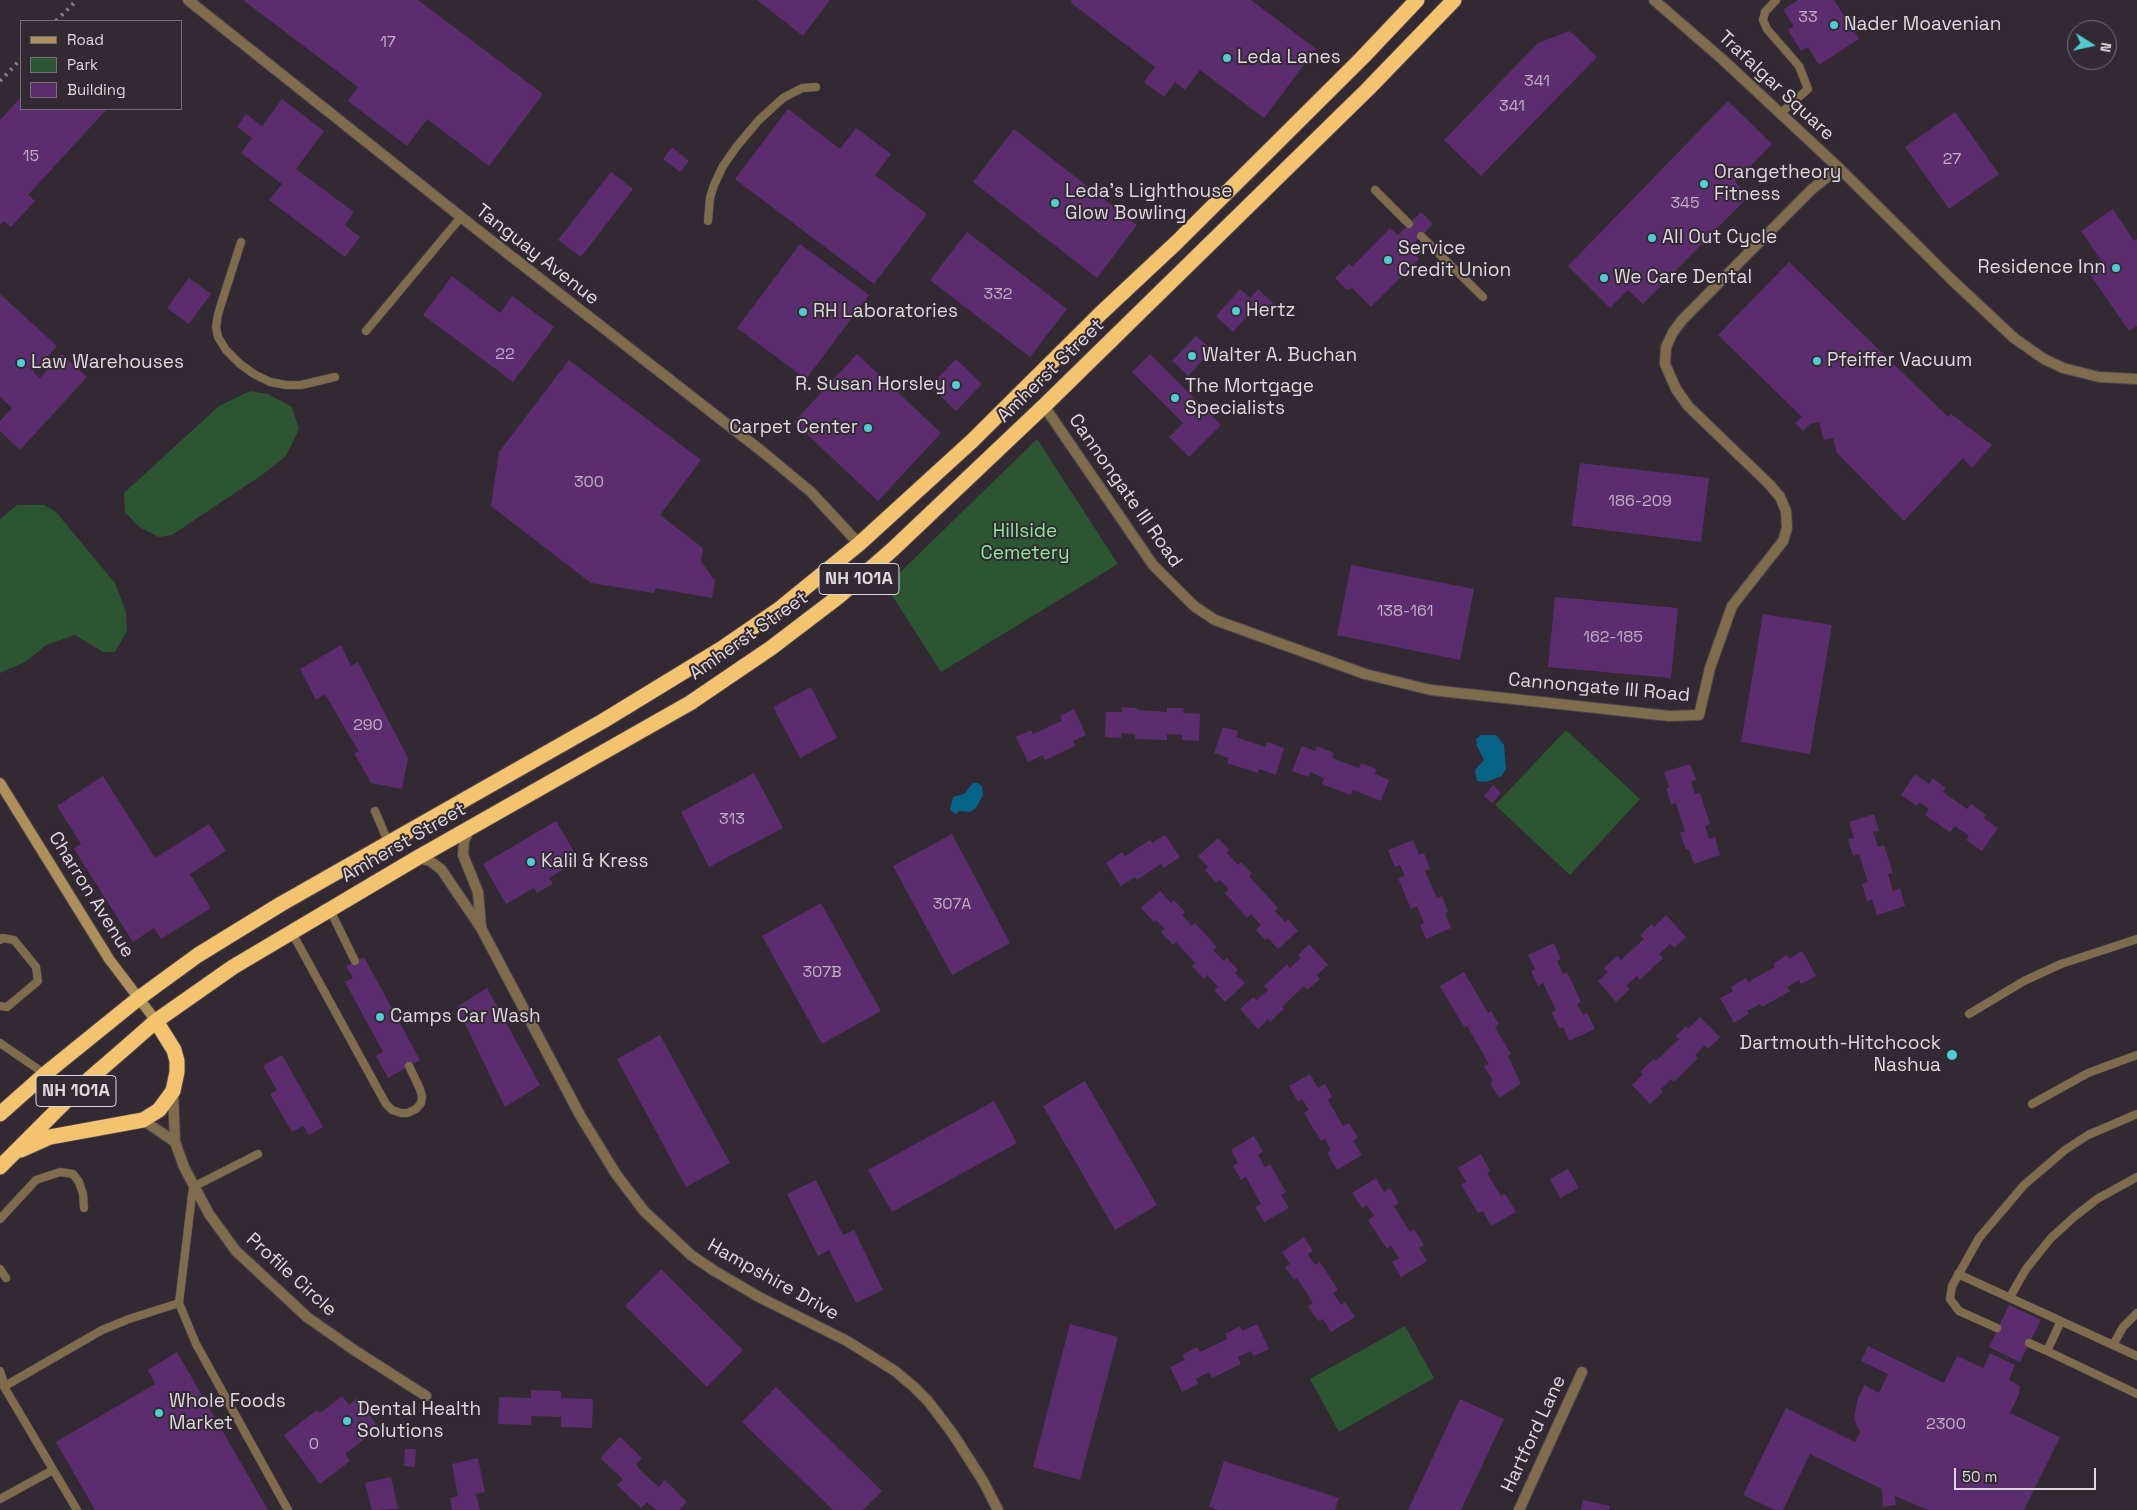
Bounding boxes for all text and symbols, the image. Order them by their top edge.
house number: 33 [1798,8,1818,28]
place label: Nader Moavenian [1844,14,2001,36]
marker: Nader Moavenian [1828,19,1840,31]
legend [20,20,182,110]
north arrow [2067,20,2117,70]
street label: Trafalgar Square [1713,26,1839,146]
text: Road [67,30,104,49]
house number: 17 [380,33,396,53]
text: N [2096,41,2115,54]
place label: Leda Lanes [1237,47,1341,69]
marker: Leda Lanes [1221,52,1233,64]
text: Park [67,55,98,74]
house number: 341 [1524,72,1550,92]
text: Building [67,80,126,99]
house number: 341 [1499,97,1525,117]
house number: 15 [23,147,39,167]
house number: 27 [1943,150,1961,170]
place label: Orangetheory Fitness [1714,162,1841,206]
marker: Orangetheory Fitness [1698,178,1710,190]
place label: Leda's Lighthouse Glow Bowling [1065,181,1232,225]
house number: 345 [1670,194,1700,214]
marker: Leda's Lighthouse Glow Bowling [1049,197,1061,209]
street label: Tanguay Avenue [471,200,603,310]
place label: All Out Cycle [1662,227,1777,249]
marker: All Out Cycle [1646,232,1658,244]
place label: Service Credit Union [1398,238,1511,282]
marker: Service Credit Union [1382,254,1394,266]
place label: Residence Inn [1978,257,2106,279]
marker: Residence Inn [2110,262,2122,274]
place label: We Care Dental [1614,267,1752,289]
marker: We Care Dental [1598,272,1610,284]
house number: 332 [984,285,1012,305]
place label: Hertz [1246,300,1296,322]
place label: RH Laboratories [813,301,958,323]
marker: Hertz [1230,305,1242,317]
marker: RH Laboratories [797,306,809,318]
street label: Amherst Street [993,314,1109,428]
house number: 22 [495,345,515,365]
place label: Walter A. Buchan [1202,345,1357,367]
marker: Walter A. Buchan [1186,350,1198,362]
place label: Pfeiffer Vacuum [1827,350,1972,372]
place label: Law Warehouses [31,352,184,374]
marker: Pfeiffer Vacuum [1811,355,1823,367]
marker: Law Warehouses [15,357,27,369]
place label: R. Susan Horsley [795,374,946,396]
place label: The Mortgage Specialists [1185,376,1314,420]
marker: R. Susan Horsley [950,379,962,391]
marker: The Mortgage Specialists [1169,392,1181,404]
street label: Cannongate III Road [1063,410,1187,572]
place label: Carpet Center [729,417,858,439]
marker: Carpet Center [862,422,874,434]
house number: 300 [574,473,604,493]
house number: 186-209 [1608,492,1672,512]
park label: Hillside Cemetery [980,521,1070,565]
road number: NH 101A [819,564,899,594]
street label: Amherst Street [685,587,813,685]
house number: 138-161 [1377,602,1433,622]
house number: 162-185 [1583,628,1643,648]
street label: Cannongate III Road [1507,669,1691,707]
house number: 290 [353,716,383,736]
street label: Amherst Street [338,798,470,888]
house number: 313 [719,810,745,830]
street label: Charron Avenue [43,828,139,962]
place label: Kalil & Kress [541,851,648,873]
marker: Kalil & Kress [525,856,537,868]
house number: 307A [933,895,971,915]
house number: 307B [802,963,842,983]
place label: Camps Car Wash [390,1006,541,1028]
marker: Camps Car Wash [374,1011,386,1023]
place label: Dartmouth-Hitchcock Nashua [1740,1033,1941,1077]
marker: Dartmouth-Hitchcock Nashua [1945,1048,1959,1062]
road number: NH 101A [36,1076,116,1106]
street label: Profile Circle [241,1228,341,1322]
street label: Hampshire Drive [703,1234,843,1326]
street label: Hartford Lane [1497,1372,1571,1496]
place label: Whole Foods Market [169,1391,286,1435]
place label: Dental Health Solutions [357,1399,481,1443]
marker: Whole Foods Market [153,1407,165,1419]
marker: Dental Health Solutions [341,1415,353,1427]
house number: 2300 [1926,1415,1966,1435]
house number: 0 [309,1435,319,1455]
scale bar [1957,1458,2100,1490]
text: 50 m [1962,1467,1997,1486]

